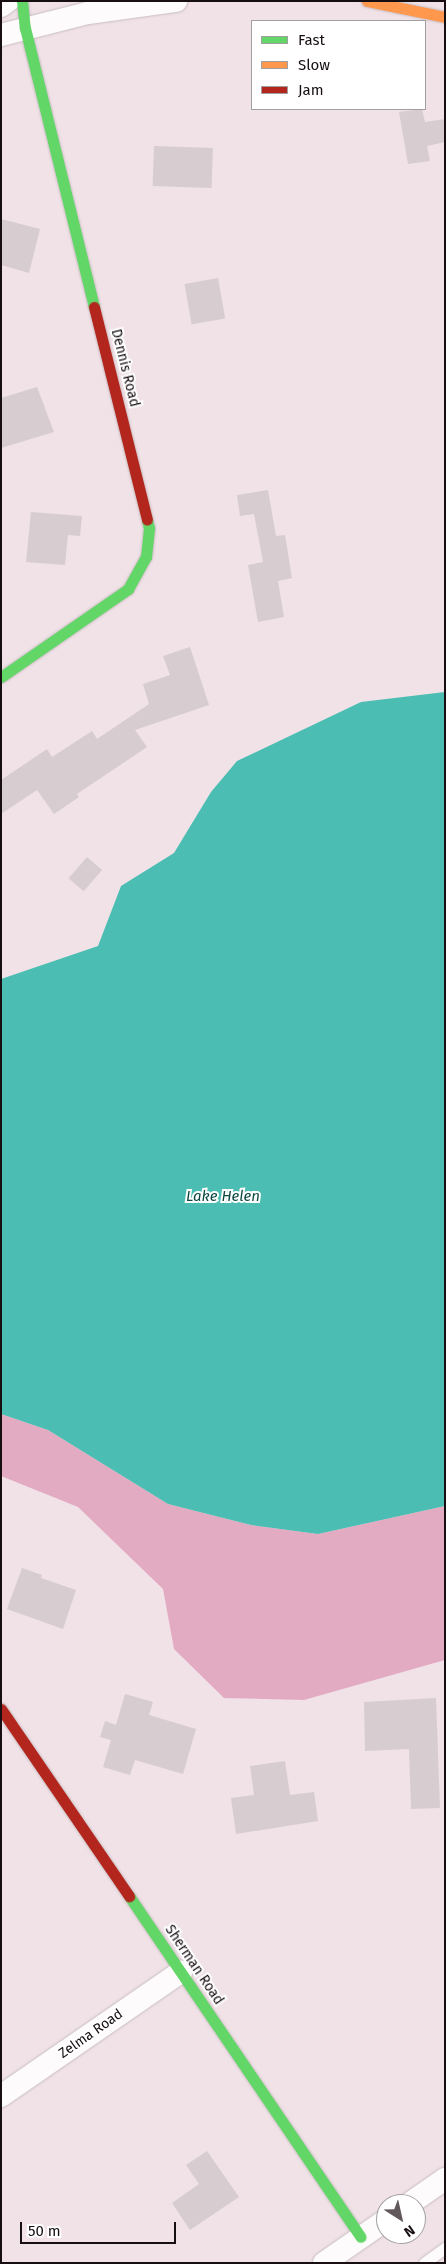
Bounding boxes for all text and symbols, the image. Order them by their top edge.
legend [251,20,426,110]
text: Fast [298,31,325,49]
text: Slow [298,56,330,74]
text: Jam [298,81,324,99]
street label: Dennis Road [107,327,143,409]
water label: Lake Helen [186,1188,260,1206]
street label: Sherman Road [161,1922,227,2008]
street label: Zelma Road [56,2006,126,2062]
north arrow [376,2194,426,2244]
scale bar [22,2212,179,2244]
text: N [401,2221,418,2241]
text: 50 m [28,2222,61,2240]

